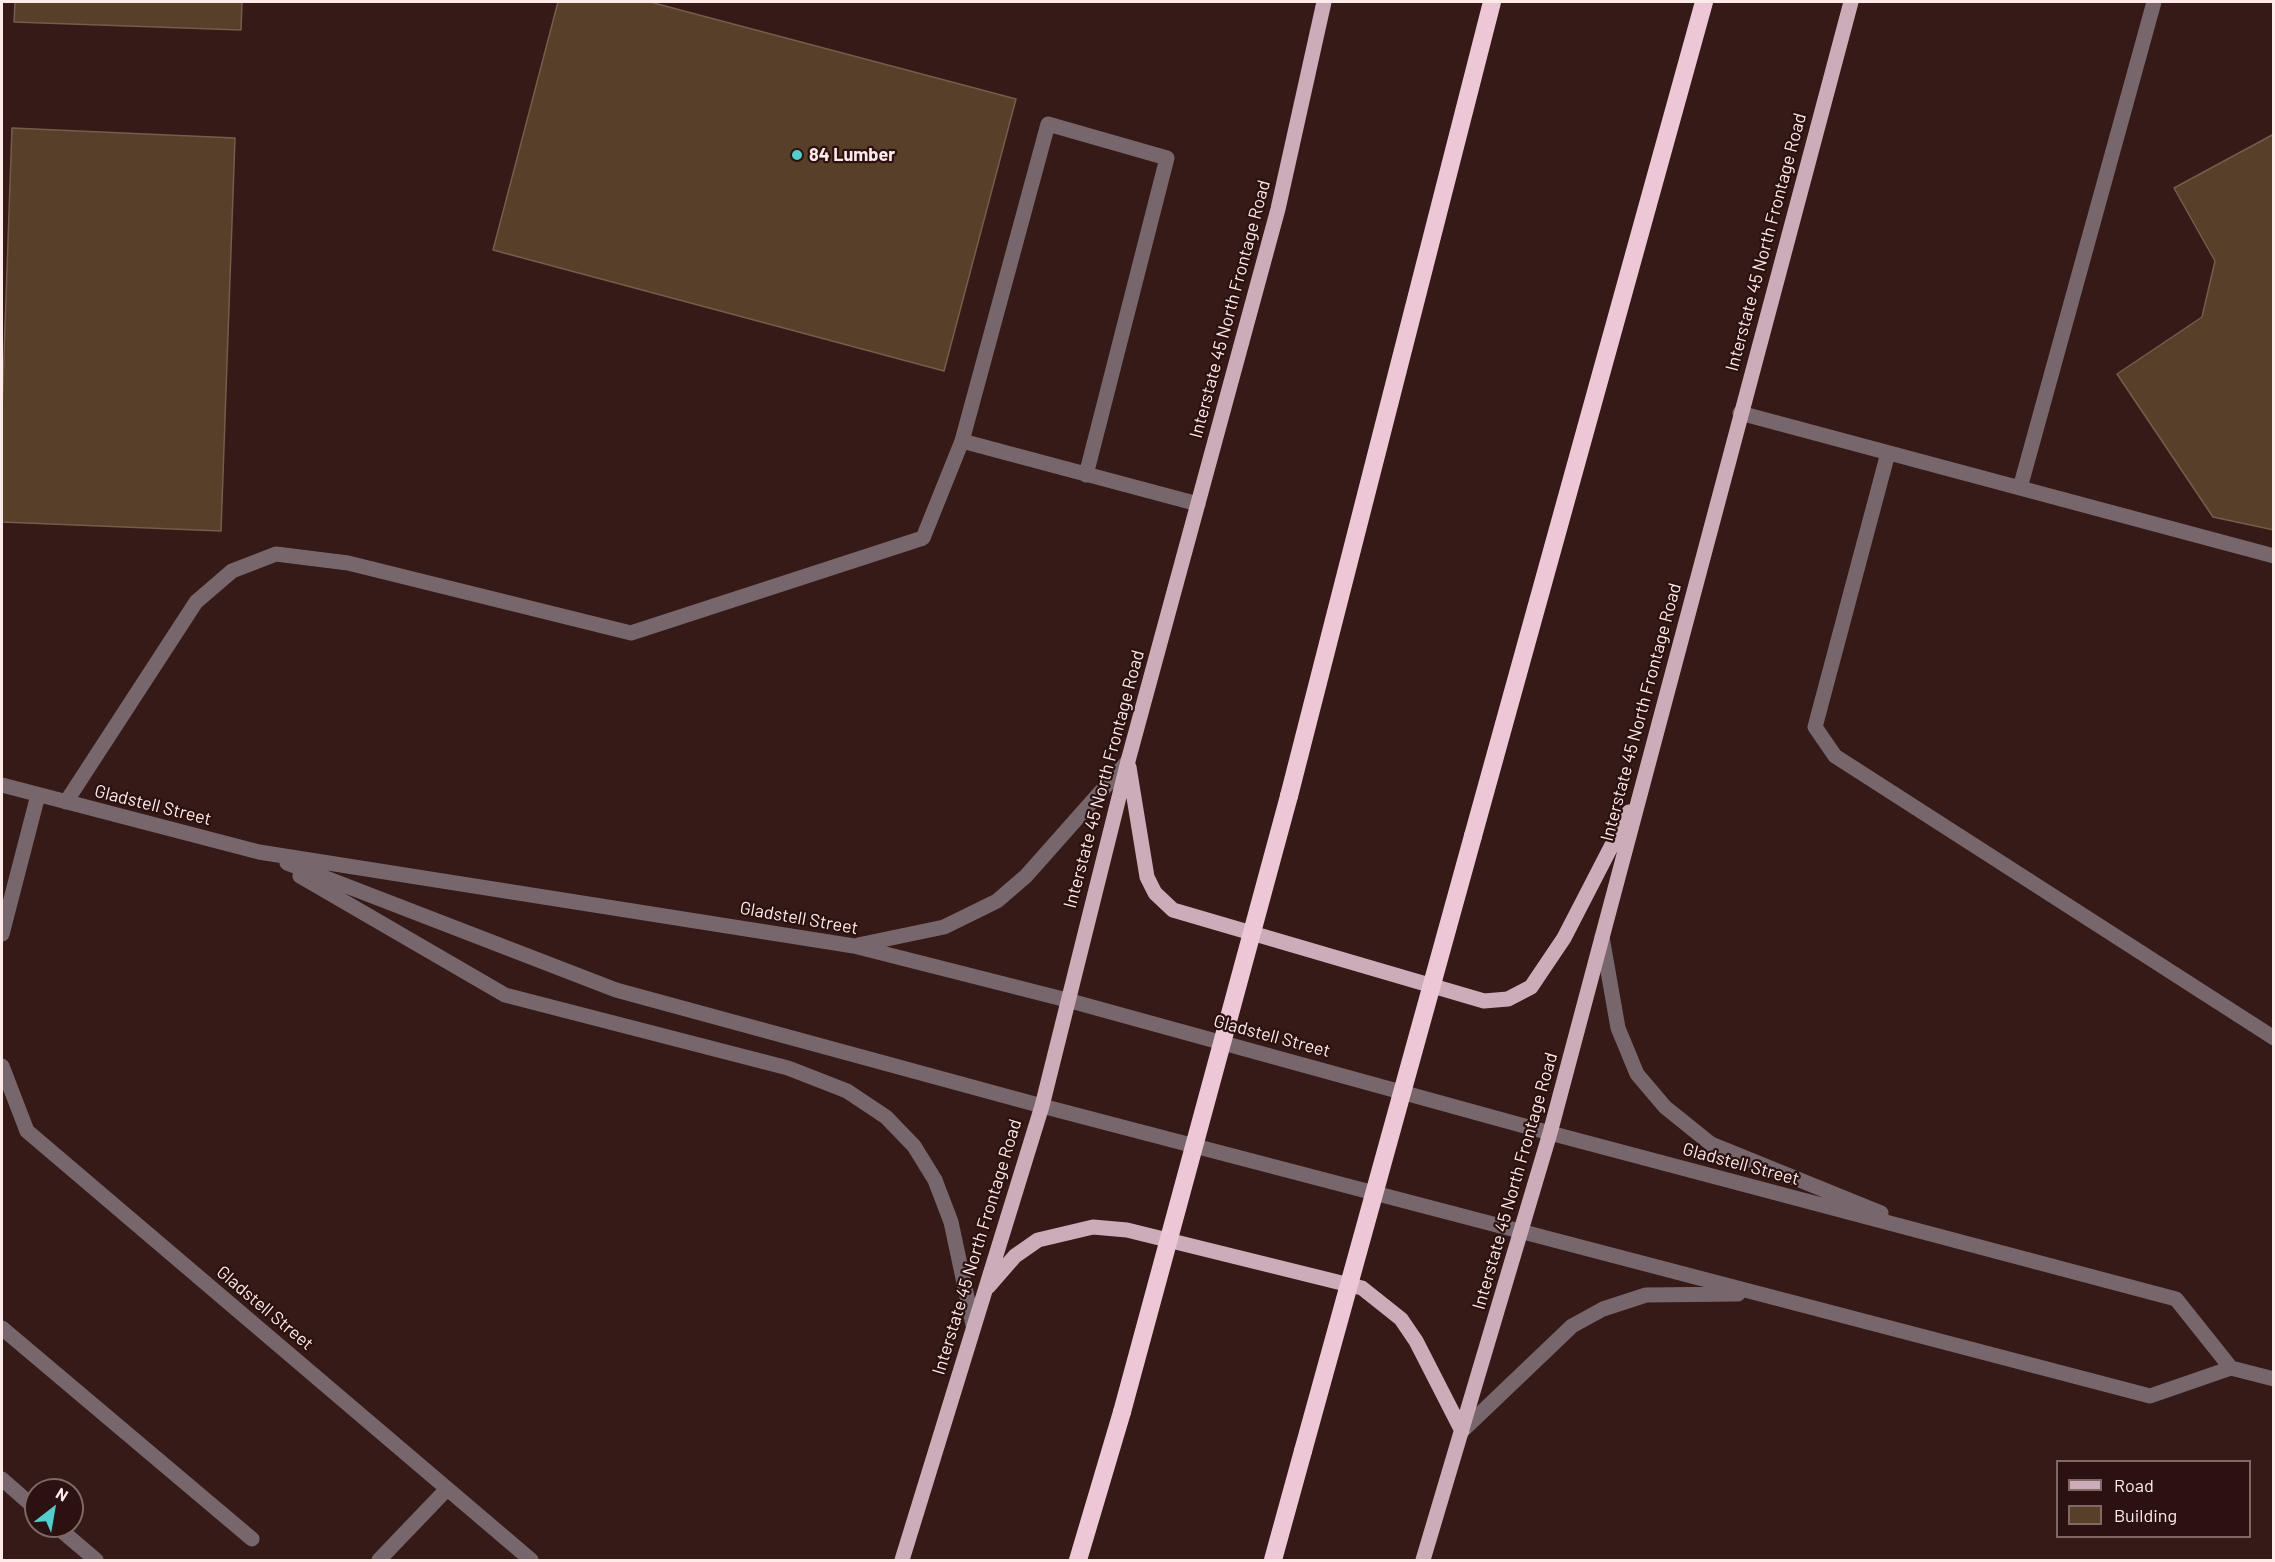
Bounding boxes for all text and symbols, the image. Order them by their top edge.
street label: Interstate 45 North Frontage Road [1721,111,1811,373]
place label: 84 Lumber [809,144,895,166]
marker: 84 Lumber [790,148,804,162]
street label: Interstate 45 North Frontage Road [1185,178,1275,440]
street label: Interstate 45 North Frontage Road [1596,581,1686,843]
street label: Interstate 45 North Frontage Road [1059,648,1149,910]
street label: Gladstell Street [92,780,214,830]
street label: Gladstell Street [738,897,860,939]
street label: Gladstell Street [1211,1010,1333,1062]
street label: Interstate 45 North Frontage Road [1468,1050,1562,1312]
street label: Interstate 45 North Frontage Road [928,1117,1026,1377]
street label: Gladstell Street [1680,1138,1802,1190]
street label: Gladstell Street [212,1261,318,1355]
legend [2056,1460,2251,1538]
text: Road [2114,1474,2154,1496]
north arrow [24,1478,84,1538]
text: N [53,1483,72,1505]
text: Building [2114,1504,2177,1526]

